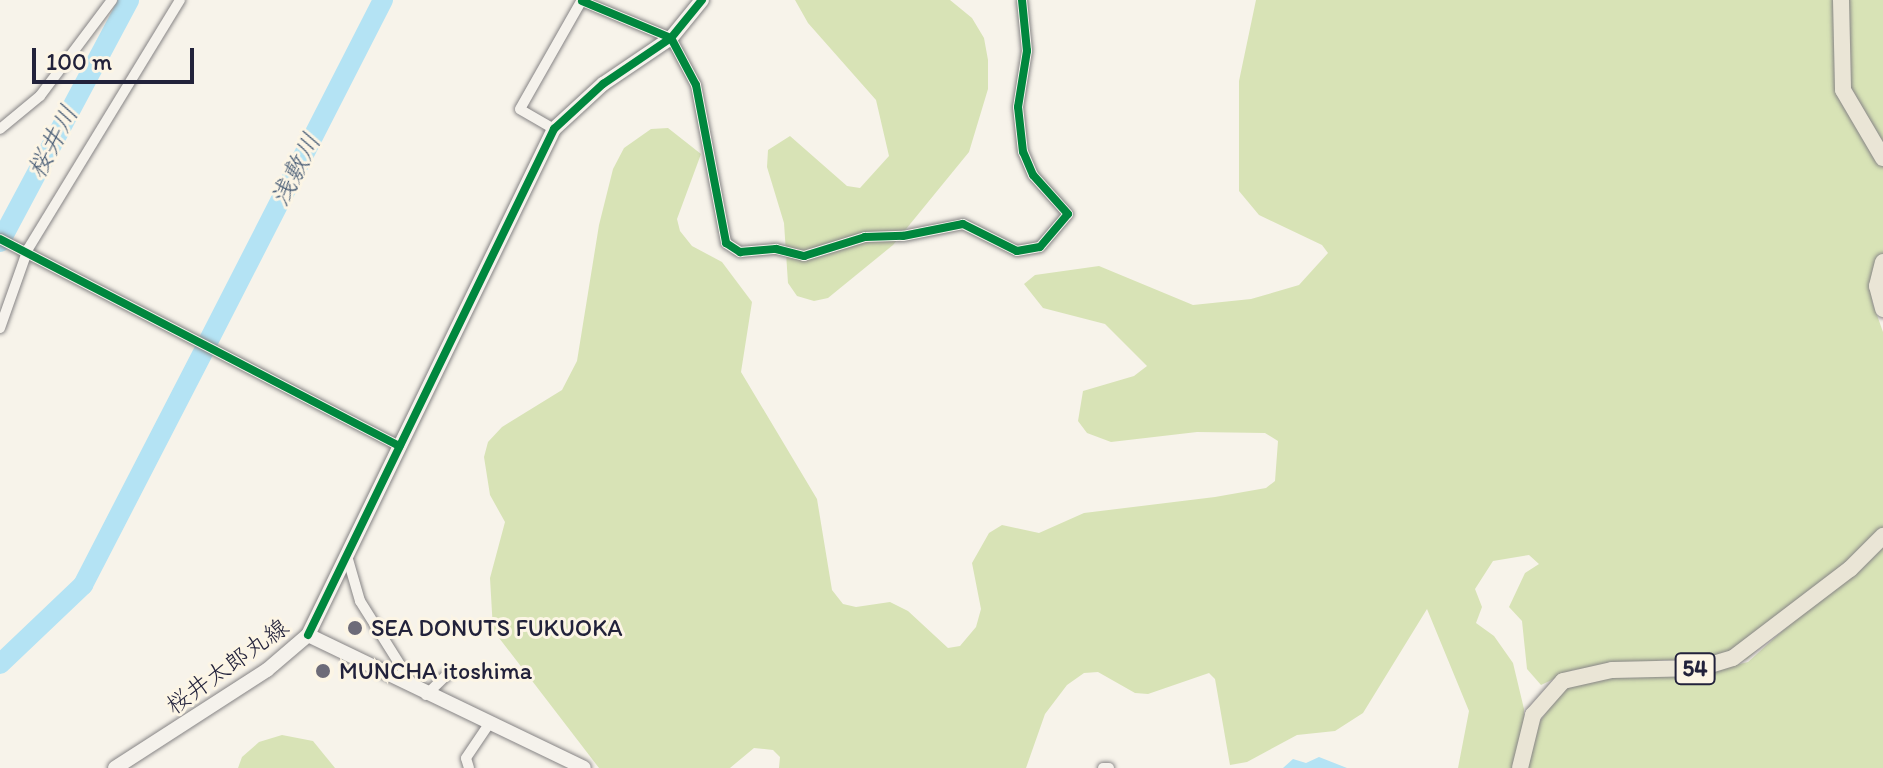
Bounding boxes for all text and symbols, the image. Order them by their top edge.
scale bar [36,32,198,82]
text: 100 m [46,47,112,76]
water label: 桜井川 [21,100,85,184]
water label: 浅敷川 [264,128,328,212]
street label: 桜井太郎丸線 [160,612,294,720]
place label: SEA DONUTS FUKUOKA [371,614,623,642]
marker: SEA DONUTS FUKUOKA [346,619,364,637]
road number: 54 [1673,651,1717,687]
place label: MUNCHA itoshima [339,657,532,685]
marker: MUNCHA itoshima [314,662,332,680]

